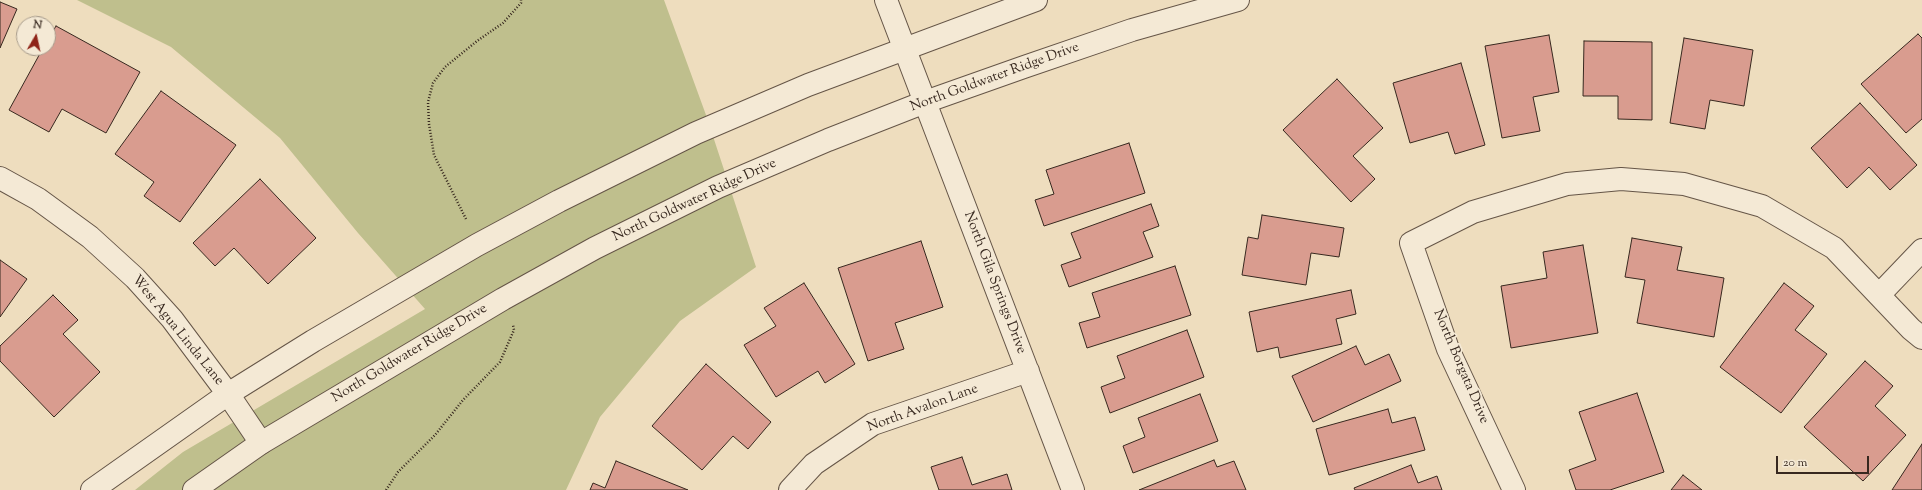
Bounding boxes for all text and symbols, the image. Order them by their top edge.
north arrow [16,16,56,56]
text: N [32,17,43,34]
street label: North Goldwater Ridge Drive [908,40,1082,116]
street label: North Goldwater Ridge Drive [611,156,779,246]
street label: North Gila Springs Drive [959,209,1029,357]
street label: West Agua Linda Lane [127,273,227,389]
street label: North Goldwater Ridge Drive [329,301,491,407]
street label: North Borgata Drive [1428,307,1492,427]
street label: North Avalon Lane [865,381,981,437]
scale bar [1778,448,1871,474]
text: 20 m [1783,454,1807,472]

